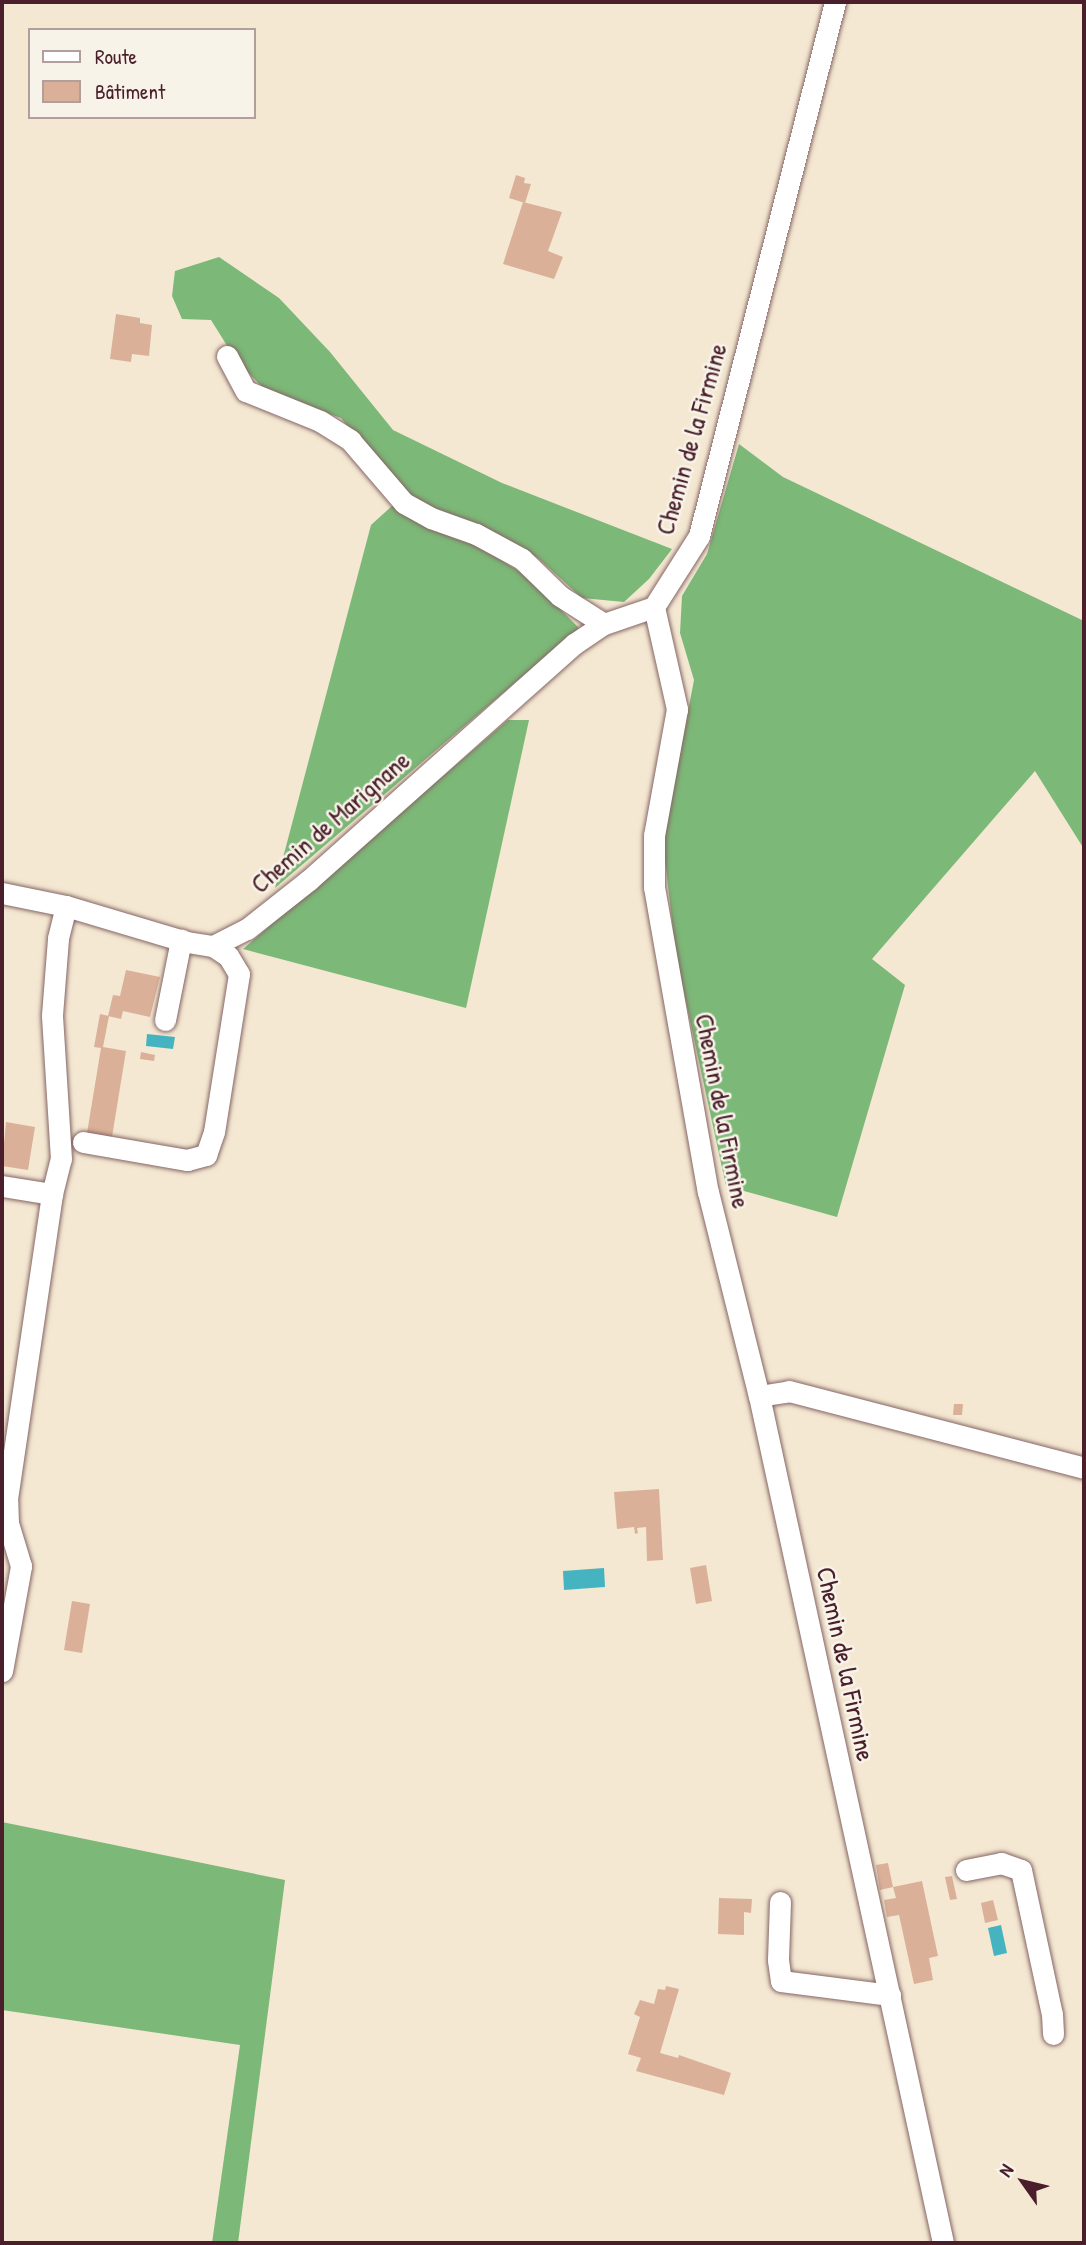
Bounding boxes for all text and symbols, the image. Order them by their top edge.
legend [28,28,256,119]
text: Route [95,42,137,71]
text: Bâtiment [95,77,165,106]
street label: Chemin de la Firmine [649,340,733,538]
street label: Chemin de Marignane [244,745,416,899]
street label: Chemin de la Firmine [689,1011,757,1211]
street label: Chemin de la Firmine [810,1564,882,1764]
north arrow [988,2147,1058,2217]
text: N [992,2159,1019,2182]

